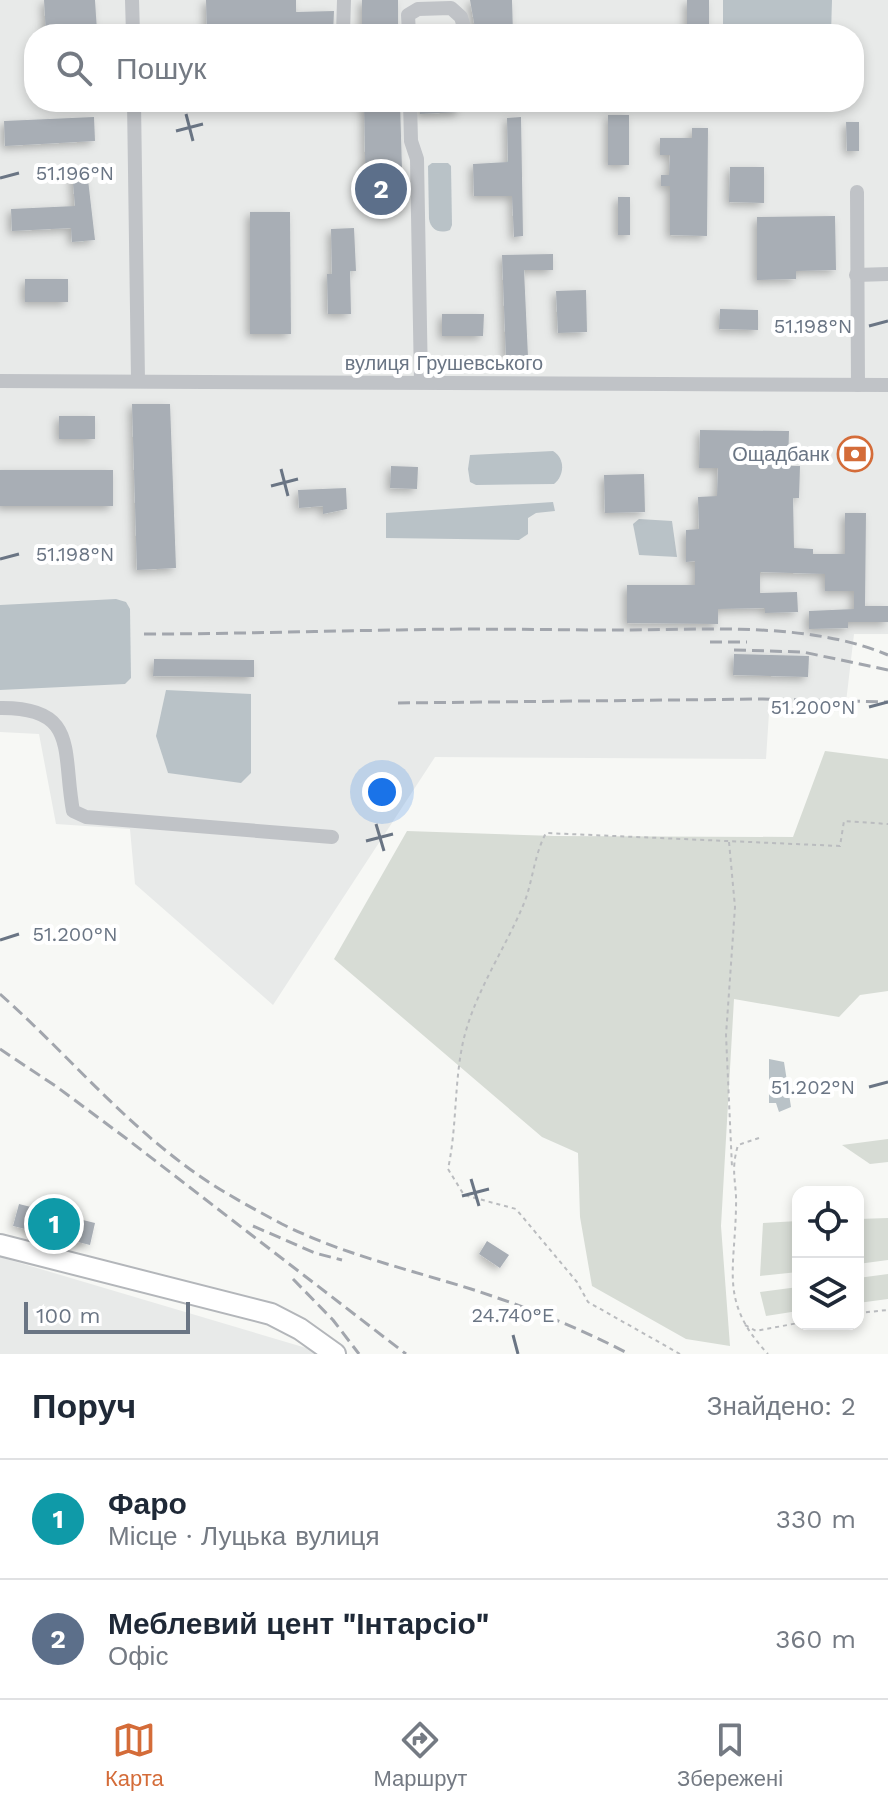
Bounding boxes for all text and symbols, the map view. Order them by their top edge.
search box [24,24,864,112]
icon: search [52,46,96,90]
text: Пошук [116,51,206,86]
pin: 2 [355,159,407,219]
text: 51.196°N [36,161,114,185]
text: 51.198°N [774,314,852,338]
street label: вулиця Грушевського [345,351,543,375]
bank icon: Ощадбанк [836,435,874,473]
place label: Ощадбанк [732,442,829,466]
text: 51.198°N [36,542,114,566]
text: 51.200°N [770,695,856,719]
your location [362,772,402,812]
text: 51.200°N [32,922,118,946]
text: 51.202°N [771,1075,855,1099]
map controls [792,1186,864,1330]
button: locate [792,1186,864,1258]
pin: 1 [28,1194,80,1254]
button: layers [792,1258,864,1330]
scale bar [24,1298,190,1334]
text: 100 m [36,1303,100,1328]
text: 24.740°E [471,1303,555,1327]
text: Поруч [32,1386,136,1426]
text: Знайдено: 2 [707,1391,856,1421]
text: Фаро [108,1486,187,1521]
text: 1 [52,1504,64,1534]
text: 330 m [776,1504,856,1534]
text: Місце · Луцька вулиця [108,1521,380,1551]
text: Меблевий цент "Інтарсіо" [108,1606,489,1641]
text: 2 [50,1624,66,1654]
text: 360 m [775,1624,856,1654]
text: Офіс [108,1641,168,1671]
tab: Карта [105,1718,164,1792]
tab: Маршрут [374,1718,467,1792]
tab: Збережені [677,1718,783,1792]

